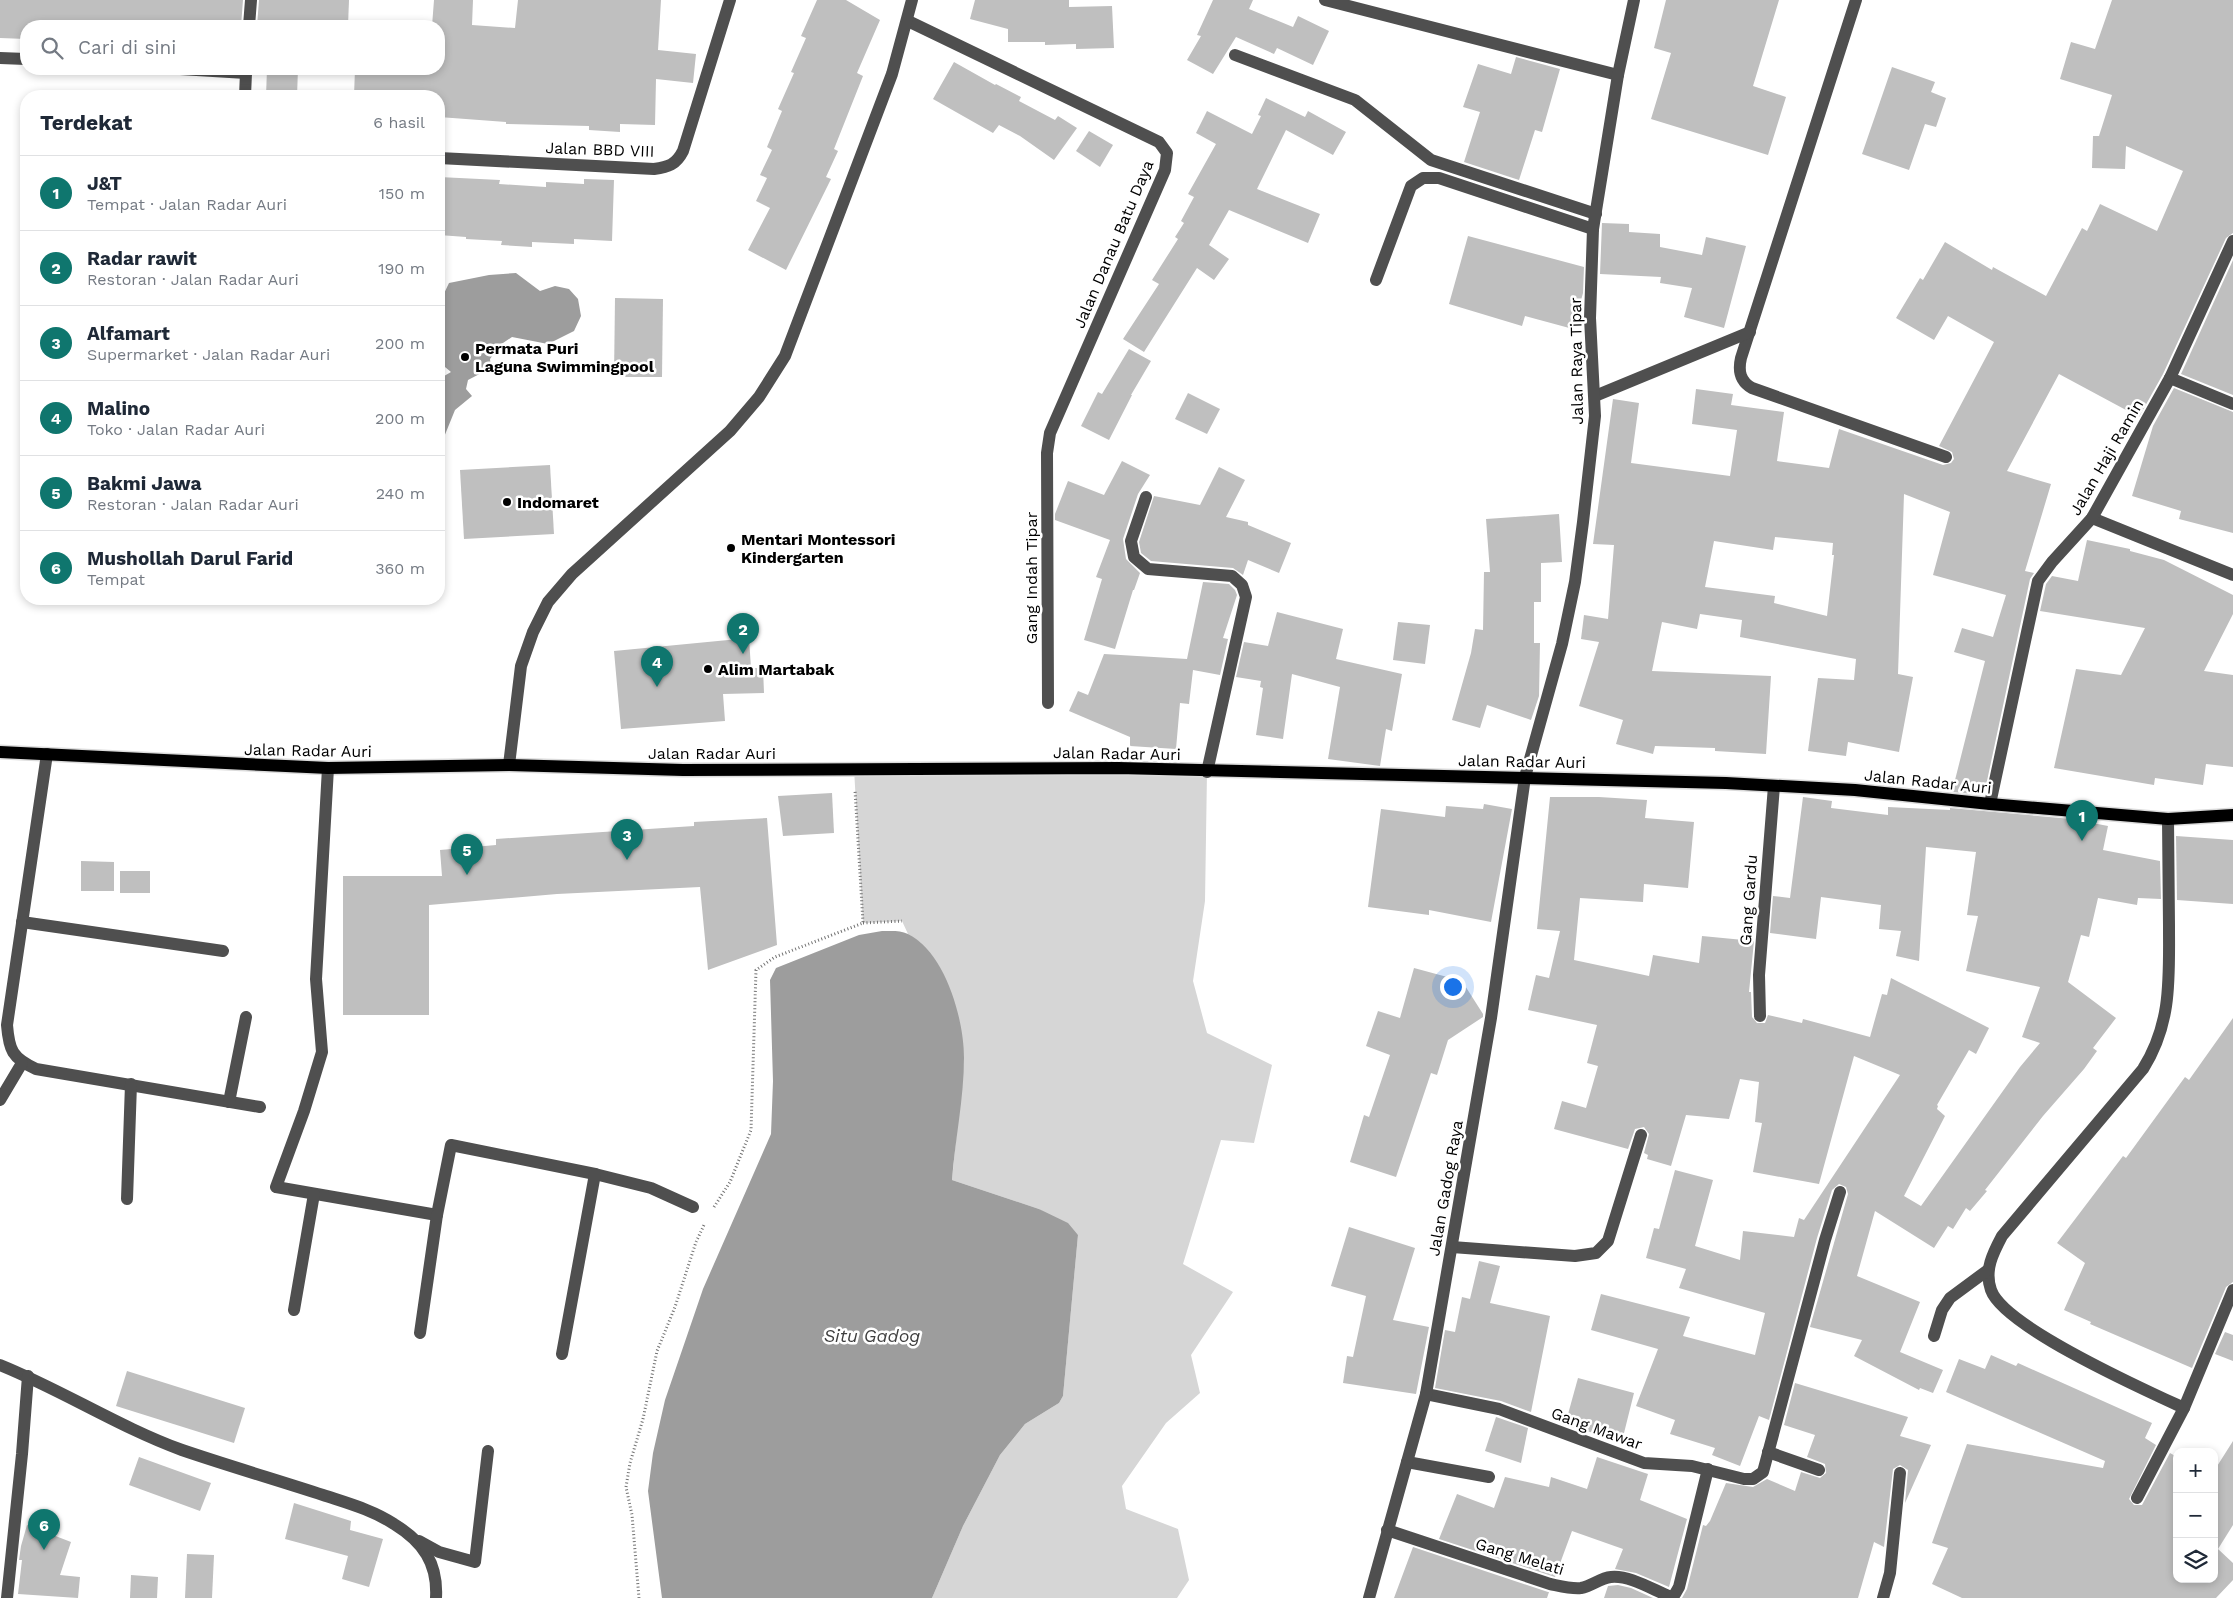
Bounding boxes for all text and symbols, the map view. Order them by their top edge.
search box [20,20,445,75]
icon: search [38,34,66,62]
text: Cari di sini [78,36,176,59]
text: Terdekat [40,110,132,135]
text: 6 hasil [373,113,425,132]
street label: Jalan BBD VIII [545,138,655,161]
street label: Jalan Danau Batu Daya [1069,157,1157,331]
text: J&T [87,172,122,195]
text: 1 [53,184,59,203]
text: 150 m [379,184,425,203]
text: Tempat · Jalan Radar Auri [87,195,287,214]
text: Radar rawit [87,247,197,270]
text: 2 [51,259,61,278]
text: 190 m [378,259,425,278]
text: Restoran · Jalan Radar Auri [87,270,299,289]
street label: Jalan Raya Tipar [1566,297,1587,425]
text: Alfamart [87,322,170,345]
text: 3 [51,334,61,353]
text: 200 m [375,334,425,353]
place label: Permata Puri Laguna Swimmingpool [475,339,655,376]
text: Supermarket · Jalan Radar Auri [87,345,330,364]
marker: Permata Puri Laguna Swimmingpool [459,351,471,363]
street label: Jalan Haji Ramin [2065,396,2147,519]
text: Malino [87,397,150,420]
text: 4 [51,409,61,428]
text: 200 m [375,409,425,428]
text: Toko · Jalan Radar Auri [87,420,265,439]
text: Bakmi Jawa [87,472,202,495]
text: 5 [51,484,61,503]
text: 240 m [376,484,425,503]
place label: Indomaret [517,493,599,512]
text: Restoran · Jalan Radar Auri [87,495,299,514]
marker: Indomaret [501,496,513,508]
street label: Gang Indah Tipar [1022,511,1041,644]
place label: Mentari Montessori Kindergarten [741,530,896,567]
marker: Mentari Montessori Kindergarten [725,542,737,554]
text: Mushollah Darul Farid [87,547,293,570]
text: 6 [51,559,61,578]
text: 360 m [375,559,425,578]
text: Tempat [87,570,145,589]
pin: 2 [727,613,759,654]
pin: 4 [641,646,673,687]
place label: Alim Martabak [718,660,834,679]
marker: Alim Martabak [702,663,714,675]
street label: Jalan Radar Auri [244,740,372,761]
street label: Jalan Radar Auri [1053,743,1181,764]
street label: Jalan Radar Auri [648,744,776,763]
street label: Jalan Radar Auri [1458,751,1586,772]
street label: Jalan Radar Auri [1863,765,1993,798]
pin: 1 [2066,800,2098,841]
pin: 3 [611,819,643,860]
pin: 5 [451,834,483,875]
street label: Gang Gardu [1736,854,1761,946]
your location [1440,974,1466,1000]
street label: Jalan Gadog Raya [1424,1119,1467,1258]
water label: Situ Gadog [824,1325,920,1346]
street label: Gang Mawar [1549,1403,1646,1454]
map controls [2173,1448,2218,1583]
button: + [2173,1448,2218,1493]
button: − [2173,1493,2218,1538]
pin: 6 [28,1509,60,1550]
street label: Gang Melati [1473,1534,1567,1579]
button: layers [2173,1538,2218,1583]

